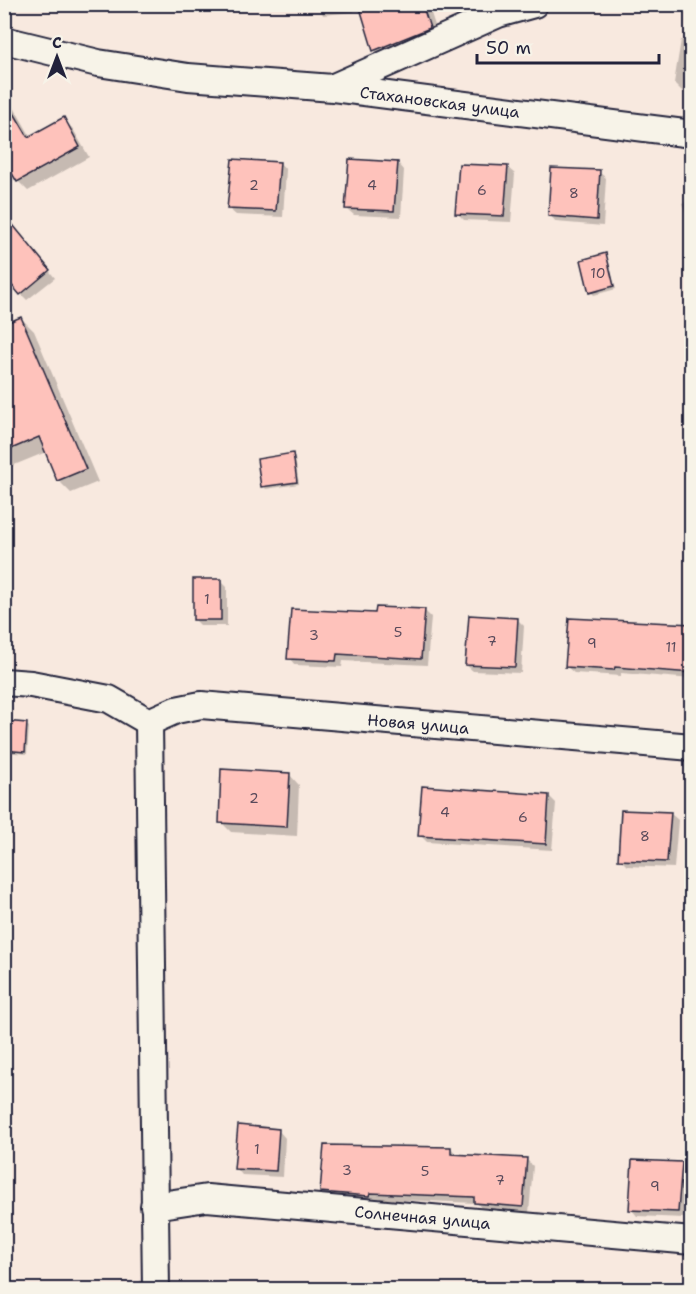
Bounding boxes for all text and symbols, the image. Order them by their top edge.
north arrow [27,27,87,87]
scale bar [477,27,658,65]
text: С [52,32,62,53]
text: 50 m [486,36,531,60]
street label: Стахановская улица [359,82,521,123]
house number: 2 [249,176,259,194]
house number: 4 [367,176,377,194]
house number: 6 [477,181,487,199]
house number: 8 [569,184,579,202]
house number: 10 [590,264,606,282]
house number: 1 [204,590,210,608]
house number: 5 [394,623,402,641]
house number: 3 [309,626,319,644]
house number: 7 [487,632,497,650]
house number: 9 [587,634,597,652]
house number: 11 [665,638,677,656]
street label: Новая улица [366,709,470,739]
house number: 2 [249,789,259,807]
house number: 4 [440,803,450,821]
house number: 6 [518,808,528,826]
house number: 8 [640,827,650,845]
house number: 1 [254,1140,260,1158]
house number: 3 [342,1161,352,1179]
house number: 5 [421,1162,429,1180]
house number: 7 [495,1171,505,1189]
house number: 9 [650,1177,660,1195]
street label: Солнечная улица [354,1201,491,1234]

